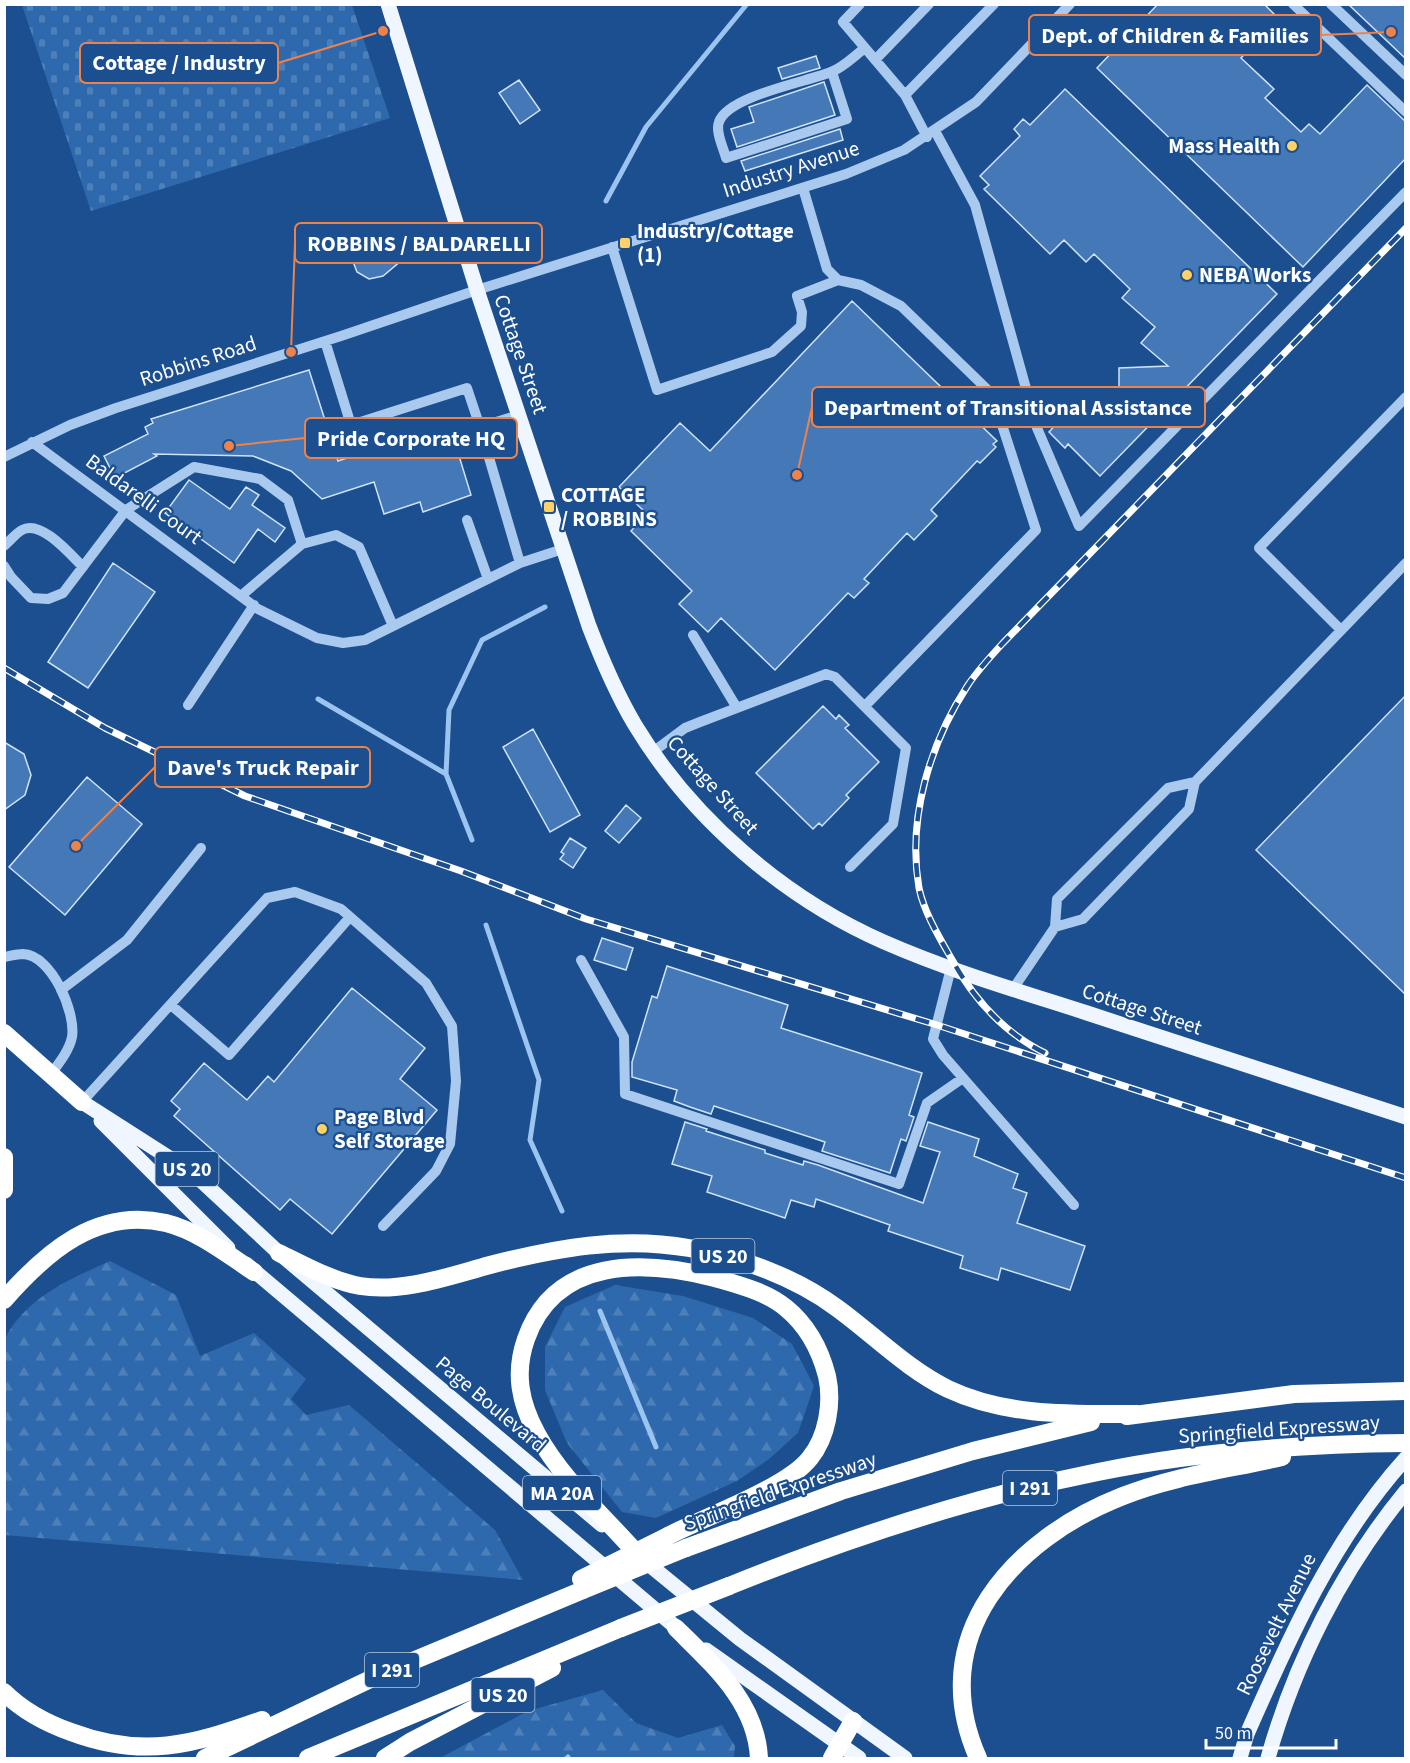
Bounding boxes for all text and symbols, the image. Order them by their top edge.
callout: Dept. of Children & Families [1029,15,1321,55]
text: Dept. of Children & Families [1041,20,1309,52]
callout: Cottage / Industry [80,43,278,83]
text: Cottage / Industry [92,47,266,79]
place label: Mass Health [1168,131,1280,161]
street label: Industry Avenue [719,133,863,205]
marker: Mass Health [1285,139,1299,153]
place label: Industry/Cottage (1) [637,216,794,270]
callout: ROBBINS / BALDARELLI [295,223,542,263]
text: ROBBINS / BALDARELLI [307,228,531,260]
marker: Industry/Cottage (1) [618,236,632,250]
place label: NEBA Works [1199,260,1311,290]
marker: NEBA Works [1180,268,1194,282]
street label: Cottage Street [487,290,555,418]
street label: Robbins Road [136,328,260,394]
callout: Department of Transitional Assistance [812,387,1205,427]
text: Department of Transitional Assistance [824,392,1192,424]
callout: Pride Corporate HQ [305,418,517,458]
text: Pride Corporate HQ [317,423,505,455]
street label: Baldarelli Court [80,447,208,551]
place label: COTTAGE / ROBBINS [561,480,657,534]
marker: COTTAGE / ROBBINS [542,500,556,514]
street label: Cottage Street [660,729,766,841]
callout: Dave's Truck Repair [155,747,370,787]
text: Dave's Truck Repair [167,752,359,784]
street label: Cottage Street [1078,976,1206,1042]
place label: Page Blvd Self Storage [334,1102,445,1156]
marker: Page Blvd Self Storage [315,1122,329,1136]
road number: US 20 [156,1152,219,1186]
road number: US 20 [692,1239,754,1273]
street label: Page Boulevard [429,1349,553,1459]
street label: Springfield Expressway [1177,1407,1381,1451]
street label: Springfield Expressway [680,1444,881,1538]
road number: I 291 [1003,1471,1057,1505]
road number: MA 20A [523,1476,601,1510]
street label: Roosevelt Avenue [1228,1548,1324,1700]
road number: I 291 [365,1653,419,1687]
road number: US 20 [472,1678,534,1712]
scale bar [1206,1712,1336,1750]
text: 50 m [1215,1721,1251,1746]

